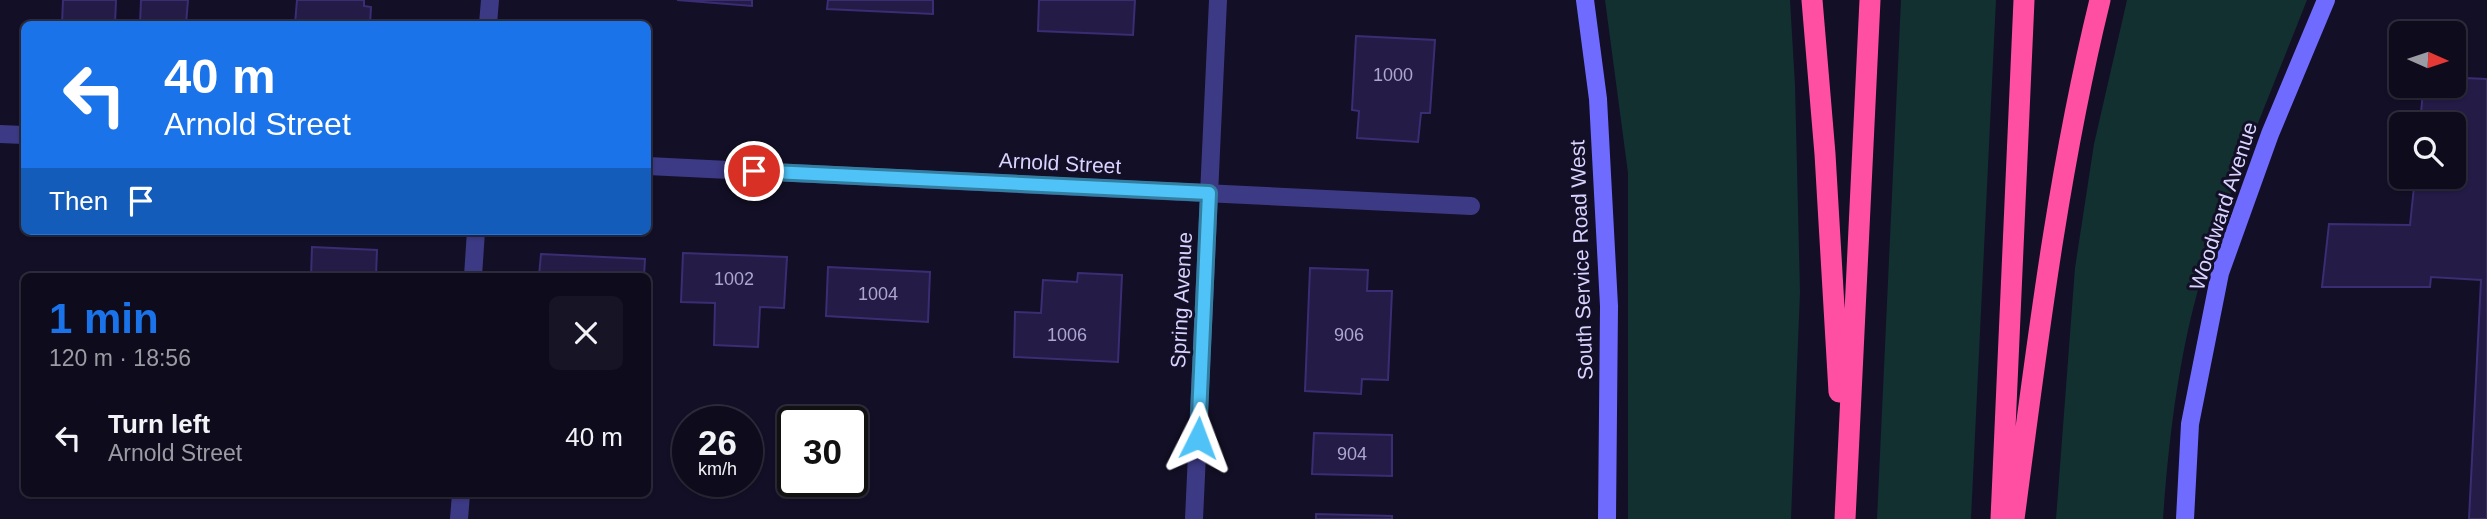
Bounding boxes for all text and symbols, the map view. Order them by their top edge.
north arrow [2389,21,2466,98]
map controls [2389,21,2466,189]
icon: left [49,49,140,140]
text: 40 m [164,49,276,103]
house number: 1000 [1373,65,1413,85]
text: Arnold Street [164,106,351,142]
button: search [2389,112,2466,189]
street label: Woodward Avenue [2185,119,2261,293]
street label: South Service Road West [1565,139,1597,380]
pin [724,141,784,201]
street label: Arnold Street [998,148,1122,178]
icon: arrive [735,152,773,190]
icon: arrive [122,182,160,220]
text: Then [49,186,108,216]
street label: Spring Avenue [1166,231,1196,369]
house number: 1002 [714,269,754,289]
house number: 1004 [858,284,898,304]
text: 1 min [49,295,159,342]
button: close [549,296,623,370]
house number: 1006 [1047,325,1087,345]
house number: 906 [1334,325,1364,345]
text: 120 m · 18:56 [49,345,191,371]
position arrow [1161,401,1235,475]
speed limit sign: 30 [777,406,868,497]
text: Turn left [108,409,210,439]
icon: left [49,419,87,457]
text: 40 m [565,422,623,452]
text: 26 [698,423,737,462]
text: Arnold Street [108,440,242,466]
house number: 904 [1337,444,1367,464]
text: km/h [698,459,737,479]

